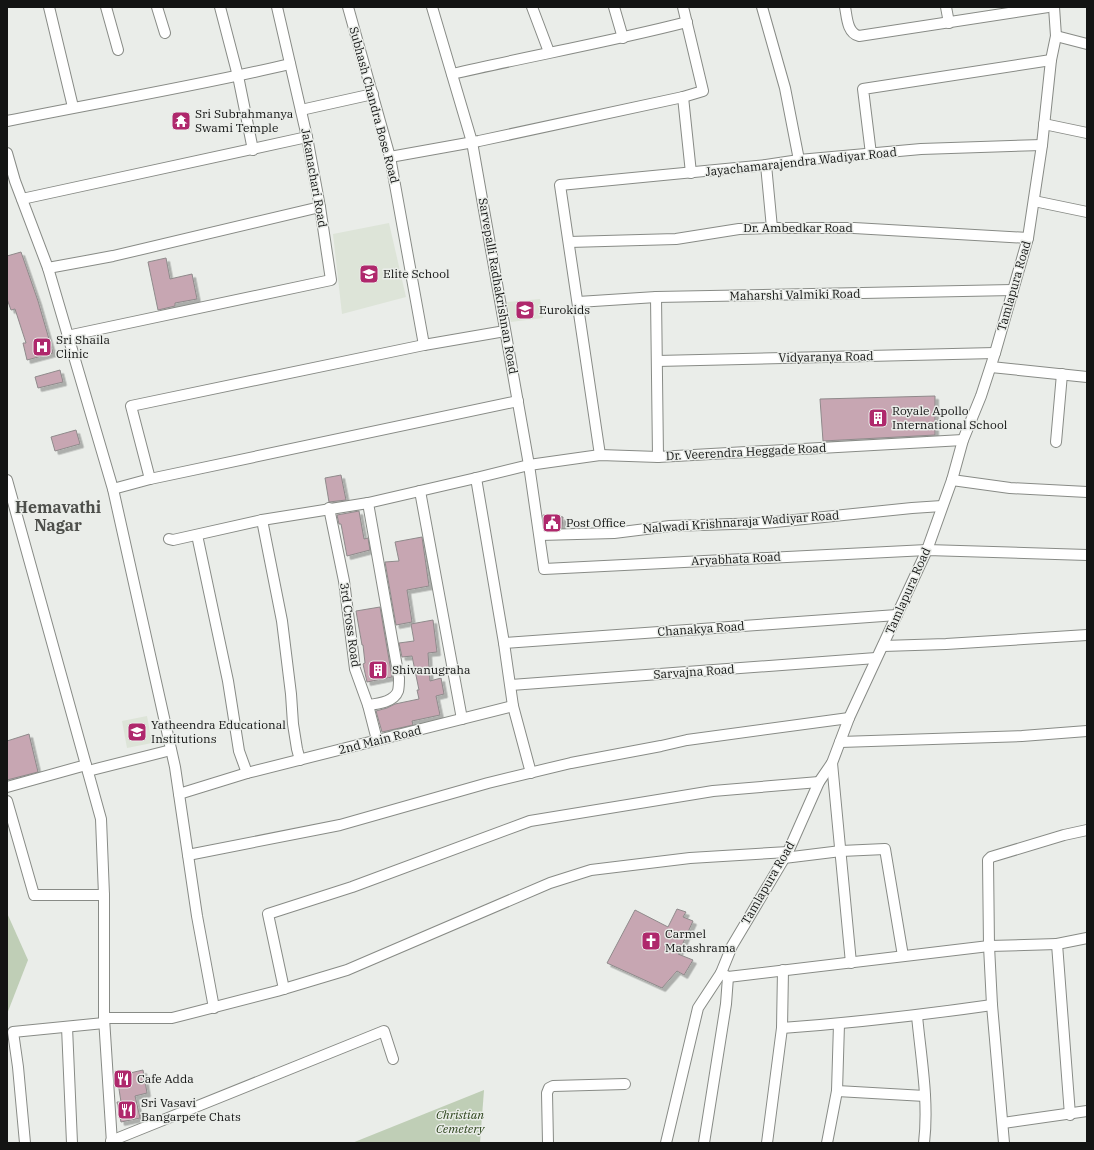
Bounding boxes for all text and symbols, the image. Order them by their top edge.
street label: Subhash Chandra Bose Road [346,25,403,185]
place label: Sri Subrahmanya Swami Temple [195,106,294,135]
temple icon: Sri Subrahmanya Swami Temple [170,110,192,132]
street label: Jakanachari Road [298,127,331,229]
street label: Jayachamarajendra Wadiyar Road [704,144,897,179]
street label: Sarvepalli Radhakrishnan Road [476,197,521,375]
street label: Dr. Ambedkar Road [743,220,853,235]
street label: Tamlapura Road [993,239,1034,333]
school or university icon: Elite School [358,263,380,285]
place label: Elite School [383,266,450,281]
street label: Maharshi Valmiki Road [729,286,861,303]
school or university icon: Eurokids [514,299,536,321]
place label: Eurokids [539,302,590,317]
place label: Sri Shaila Clinic [56,332,110,361]
hospital icon: Sri Shaila Clinic [31,336,53,358]
street label: Vidyaranya Road [778,348,874,365]
place label: Royale Apollo International School [892,403,1008,432]
building icon: Royale Apollo International School [867,407,889,429]
street label: Dr. Veerendra Heggade Road [665,440,827,463]
district label: Hemavathi Nagar [15,497,101,535]
street label: Nalwadi Krishnaraja Wadiyar Road [642,507,840,536]
public building icon: Post Office [541,512,563,534]
place label: Post Office [566,515,626,530]
street label: Tamlapura Road [882,545,933,637]
street label: Aryabhata Road [691,549,781,568]
street label: 3rd Cross Road [337,582,364,668]
street label: Chanakya Road [657,618,745,639]
building icon: Shivanugraha [367,659,389,681]
street label: Sarvajna Road [653,661,735,682]
place label: Shivanugraha [392,662,471,677]
place label: Yatheendra Educational Institutions [151,717,286,746]
school or university icon: Yatheendra Educational Institutions [126,721,148,743]
street label: 2nd Main Road [337,722,423,757]
street label: Tamlapura Road [738,838,797,927]
place label: Carmel Matashrama [665,926,736,955]
church icon: Carmel Matashrama [640,930,662,952]
restaurant icon: Cafe Adda [112,1068,134,1090]
place label: Cafe Adda [137,1071,194,1086]
place label: Sri Vasavi Bangarpete Chats [141,1095,241,1124]
restaurant icon: Sri Vasavi Bangarpete Chats [116,1099,138,1121]
park label: Christian Cemetery [436,1107,486,1136]

